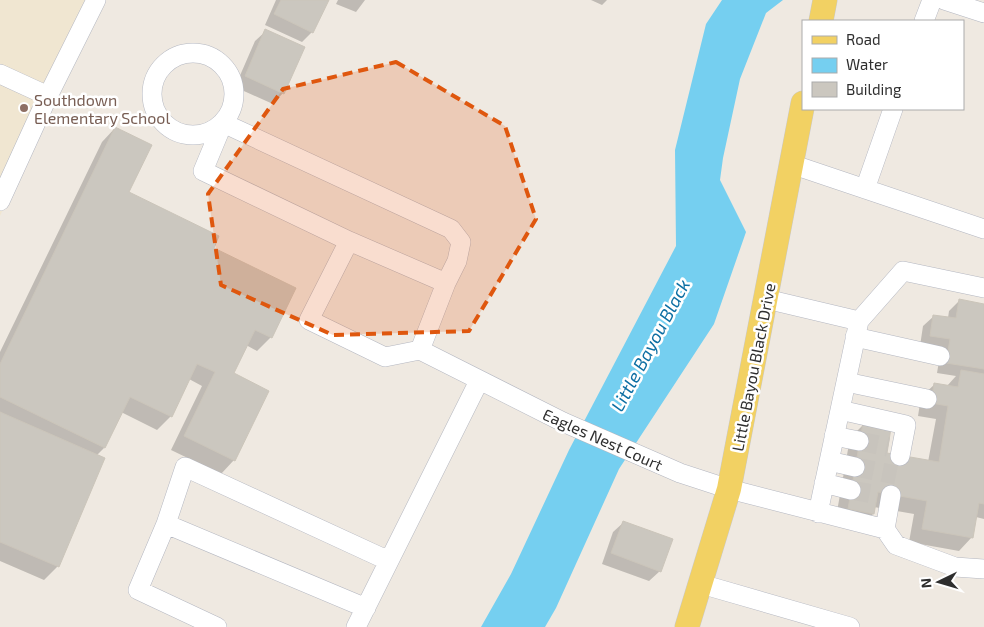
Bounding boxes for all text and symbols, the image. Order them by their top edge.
legend [802,20,964,110]
text: Road [846,30,881,48]
text: Water [846,55,888,73]
text: Building [846,80,902,98]
place label: Southdown Elementary School [34,90,170,127]
marker: Southdown Elementary School [18,102,30,114]
water label: Little Bayou Black [606,275,694,415]
street label: Little Bayou Black Drive [727,281,779,453]
street label: Eagles Nest Court [540,404,666,474]
north arrow [914,557,964,607]
text: N [917,577,934,589]

